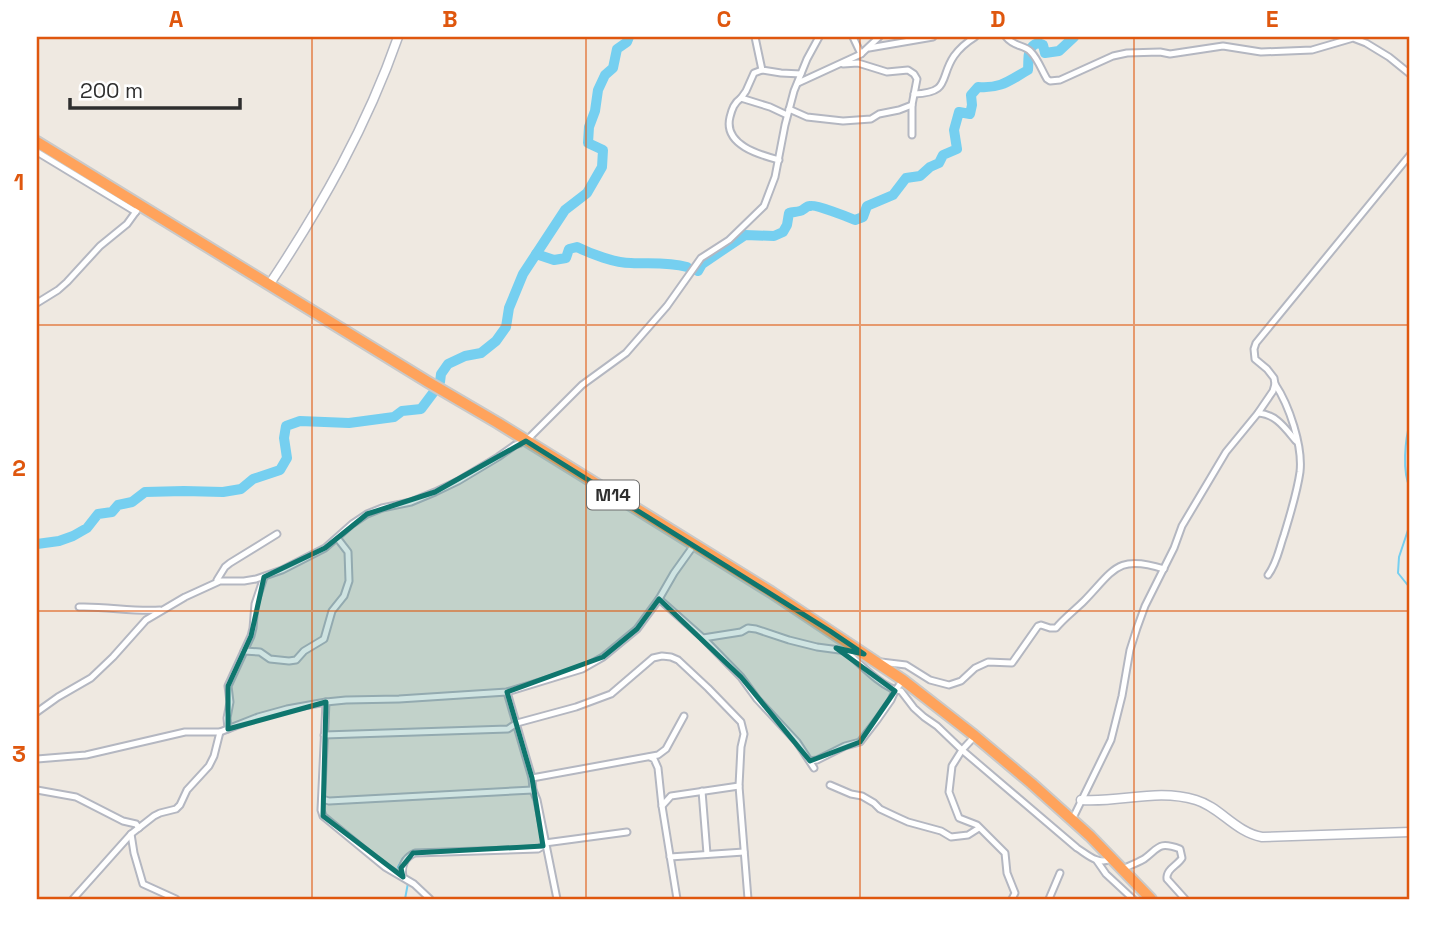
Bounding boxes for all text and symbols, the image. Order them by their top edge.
text: A [169,4,184,34]
text: B [442,4,458,34]
text: C [717,4,731,34]
text: D [990,4,1006,34]
text: E [1266,4,1278,34]
scale bar [70,66,240,110]
text: 200 m [80,77,143,104]
text: 1 [14,167,24,197]
text: 2 [12,453,26,483]
road number: M14 [587,480,639,509]
text: 3 [12,739,26,769]

